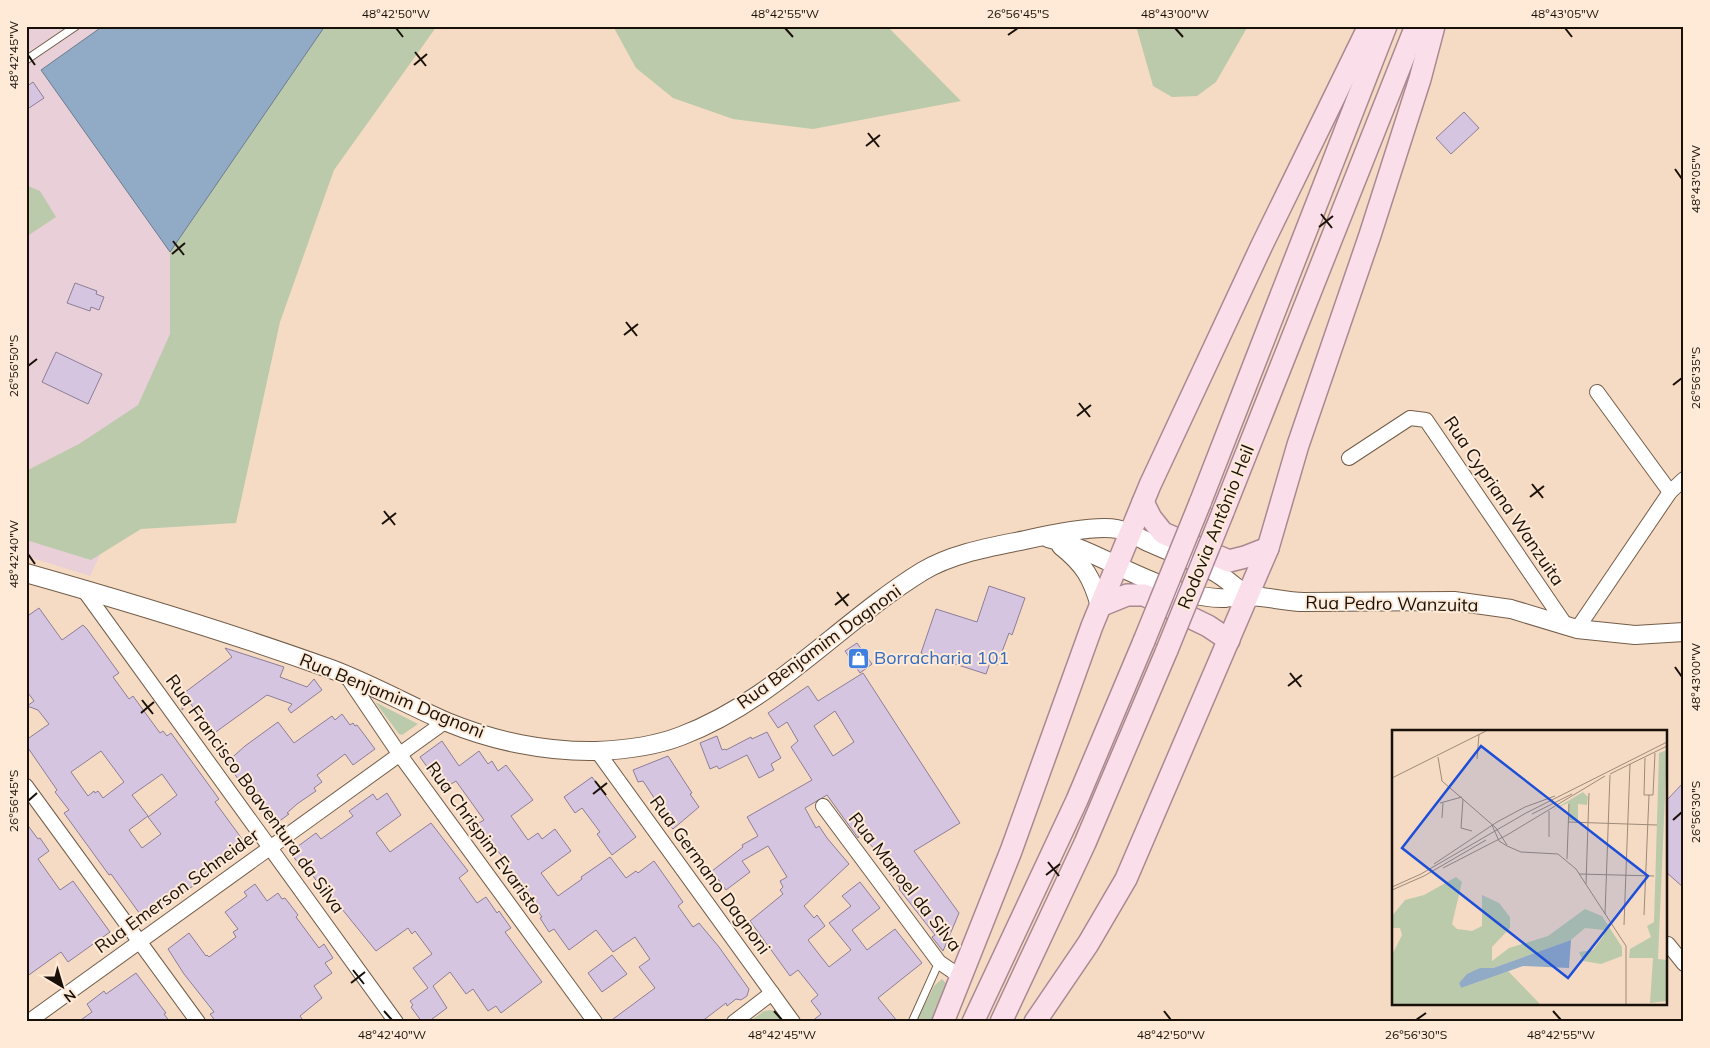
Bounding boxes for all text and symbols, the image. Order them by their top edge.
text: 48°42'50"W [362,6,430,21]
text: 48°42'55"W [751,6,819,21]
text: 26°56'45"S [987,6,1049,21]
text: 48°43'00"W [1141,6,1209,21]
text: 48°43'05"W [1531,6,1599,21]
text: 48°42'45"W [6,21,21,89]
text: 48°43'05"W [1688,145,1703,213]
text: 26°56'50"S [6,335,21,397]
text: 26°56'35"S [1688,347,1703,409]
street label: Rua Cypriana Wanzuita [1439,412,1570,590]
street label: Rodovia Antônio Heil [1172,441,1259,612]
text: 48°42'40"W [6,520,21,588]
street label: Rua Benjamim Dagnoni [732,579,905,714]
street label: Rua Pedro Wanzuita [1305,590,1479,617]
text: 48°43'00"W [1688,643,1703,711]
shop icon: Borracharia 101 [846,646,870,670]
place label: Borracharia 101 [874,646,1009,669]
street label: Rua Benjamim Dagnoni [296,648,488,743]
street label: Rua Francisco Boaventura da Silva [161,670,350,918]
inset map [1392,730,1668,1006]
street label: Rua Chrispim Evaristo [421,757,548,919]
text: 26°56'45"S [6,770,21,832]
text: 26°56'30"S [1688,781,1703,843]
street label: Rua Germano Dagnoni [645,791,776,959]
street label: Rua Manoel da Silva [844,807,967,956]
street label: Rua Emerson Schneider [90,823,264,958]
north arrow [38,960,88,1010]
text: N [60,986,80,1007]
text: 48°42'40"W [358,1027,426,1042]
text: 48°42'45"W [748,1027,816,1042]
text: 48°42'50"W [1137,1027,1205,1042]
text: 26°56'30"S [1385,1027,1447,1042]
text: 48°42'55"W [1527,1027,1595,1042]

